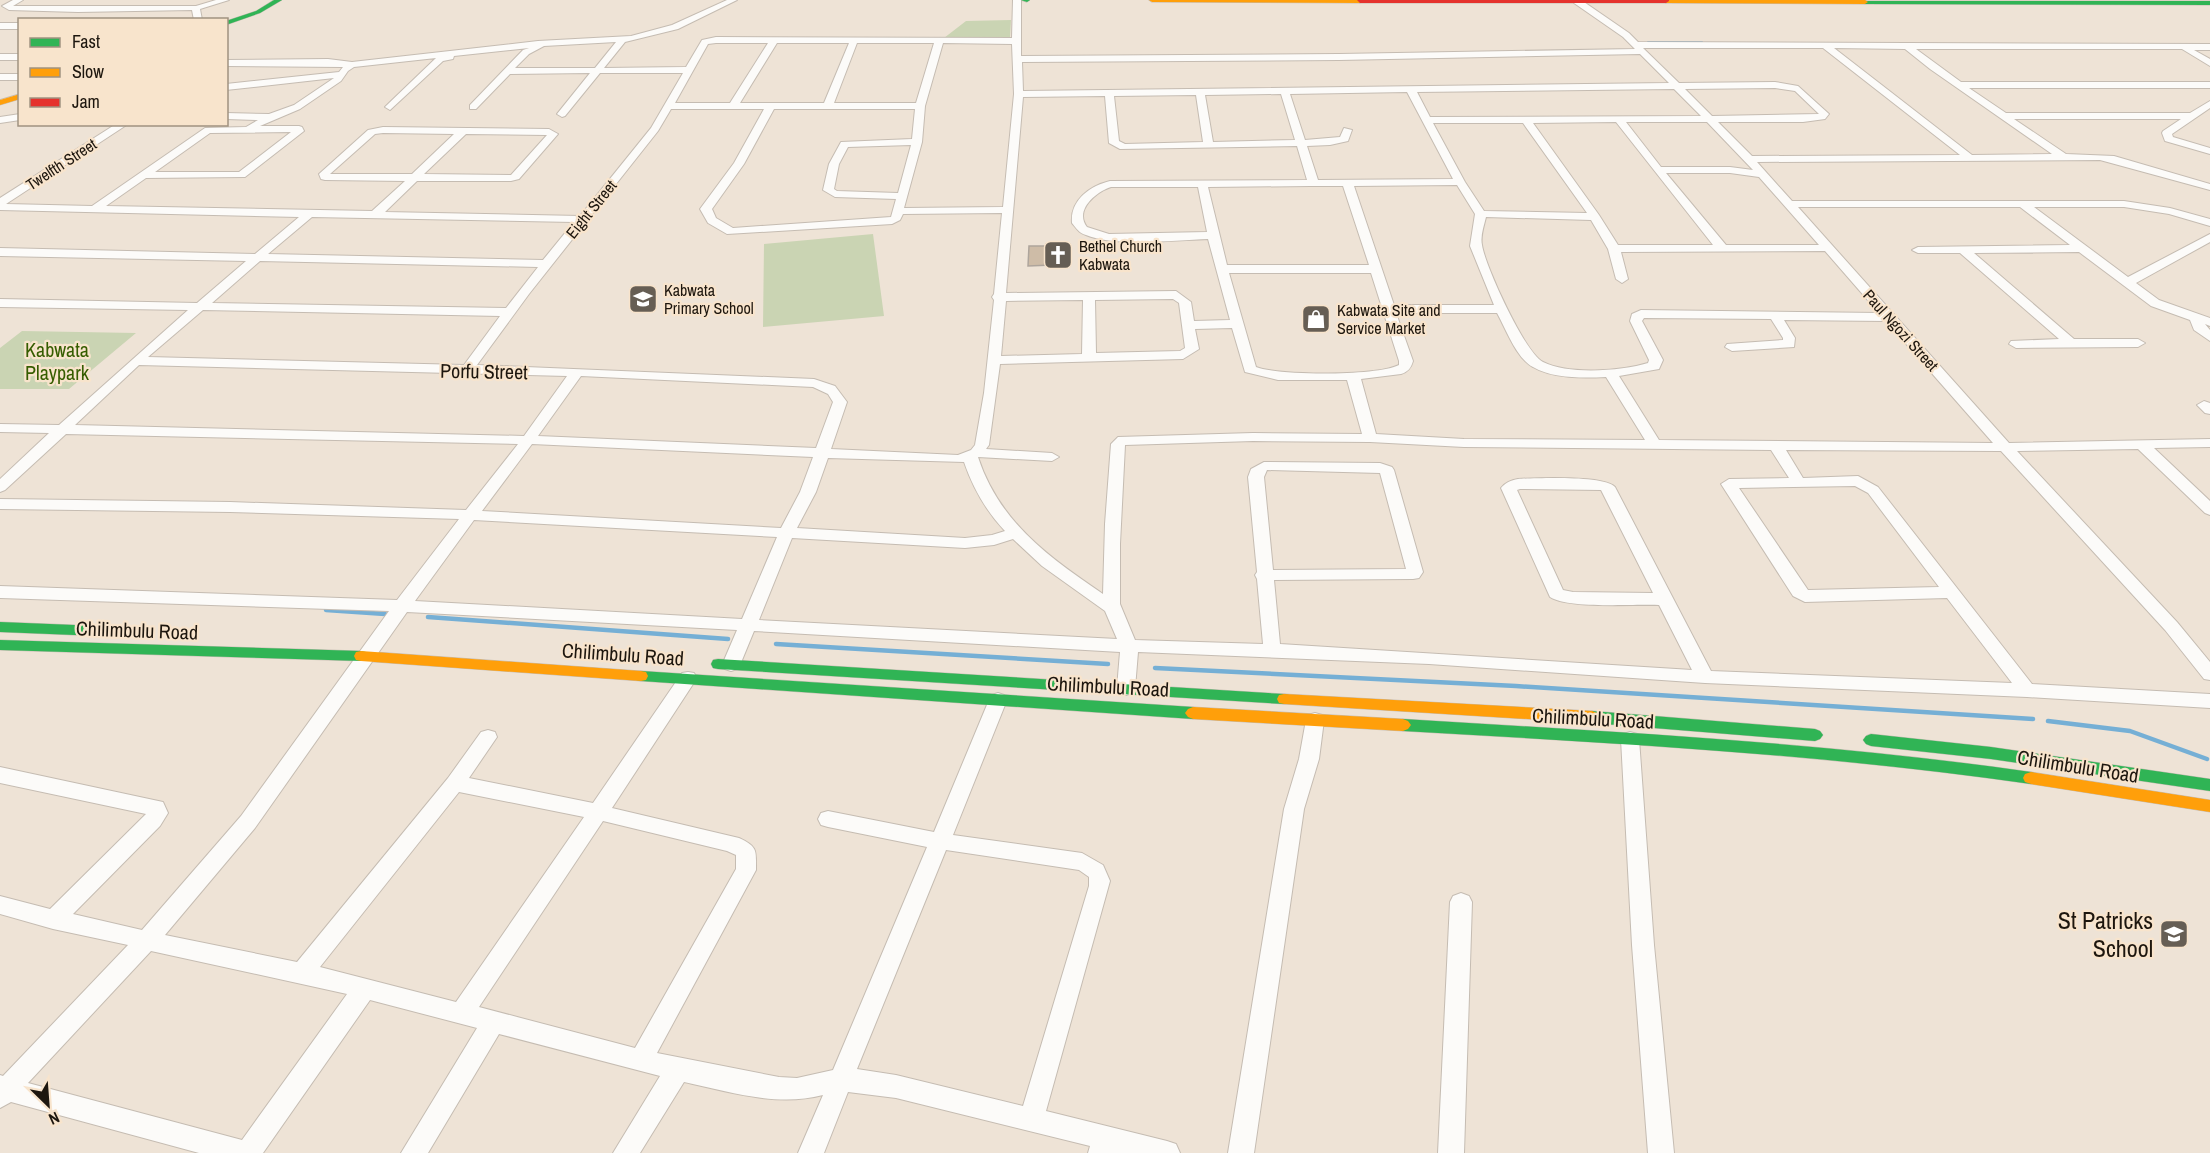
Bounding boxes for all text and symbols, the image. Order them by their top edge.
legend [18,18,228,126]
text: Fast [72,29,100,54]
text: Slow [72,59,104,84]
text: Jam [72,89,100,114]
street label: Twelfth Street [21,133,101,195]
street label: Eight Street [561,175,622,243]
place label: Bethel Church Kabwata [1079,235,1162,275]
church icon: Bethel Church Kabwata [1042,239,1074,271]
place label: Kabwata Primary School [664,279,754,319]
school or university icon: Kabwata Primary School [627,283,659,315]
street label: Paul Ngozi Street [1858,284,1944,376]
place label: Kabwata Site and Service Market [1337,299,1441,339]
shop icon: Kabwata Site and Service Market [1300,303,1332,335]
park label: Kabwata Playpark [25,336,90,386]
street label: Porfu Street [440,357,528,385]
street label: Chilimbulu Road [75,614,199,646]
street label: Chilimbulu Road [561,636,685,672]
street label: Chilimbulu Road [1046,669,1170,703]
street label: Chilimbulu Road [1531,701,1655,735]
street label: Chilimbulu Road [2016,743,2140,789]
place label: St Patricks School [2058,904,2153,964]
school or university icon: St Patricks School [2158,918,2190,950]
north arrow [18,1075,78,1135]
text: N [45,1107,63,1131]

